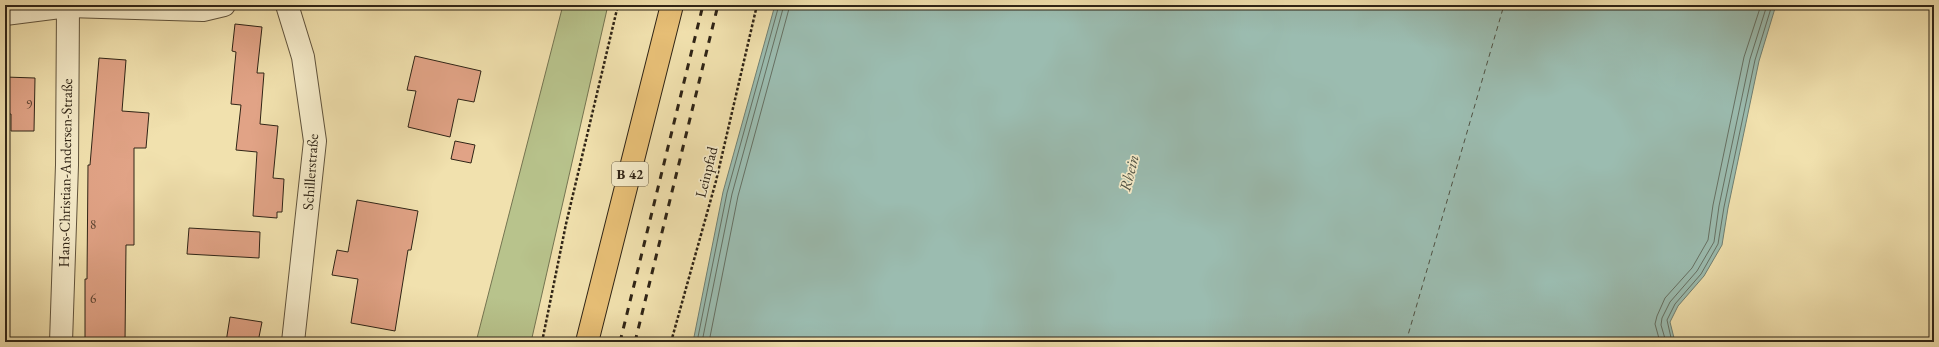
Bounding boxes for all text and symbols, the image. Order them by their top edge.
street label: Hans-Christian-Andersen-Straße [54,78,76,268]
house number: 9 [26,96,33,113]
street label: Schillerstraße [298,133,322,211]
street label: Leinpfad [690,144,722,200]
water label: Rhein [1114,152,1144,194]
road number: B 42 [612,162,648,186]
house number: 8 [90,216,96,233]
house number: 6 [90,290,96,307]

